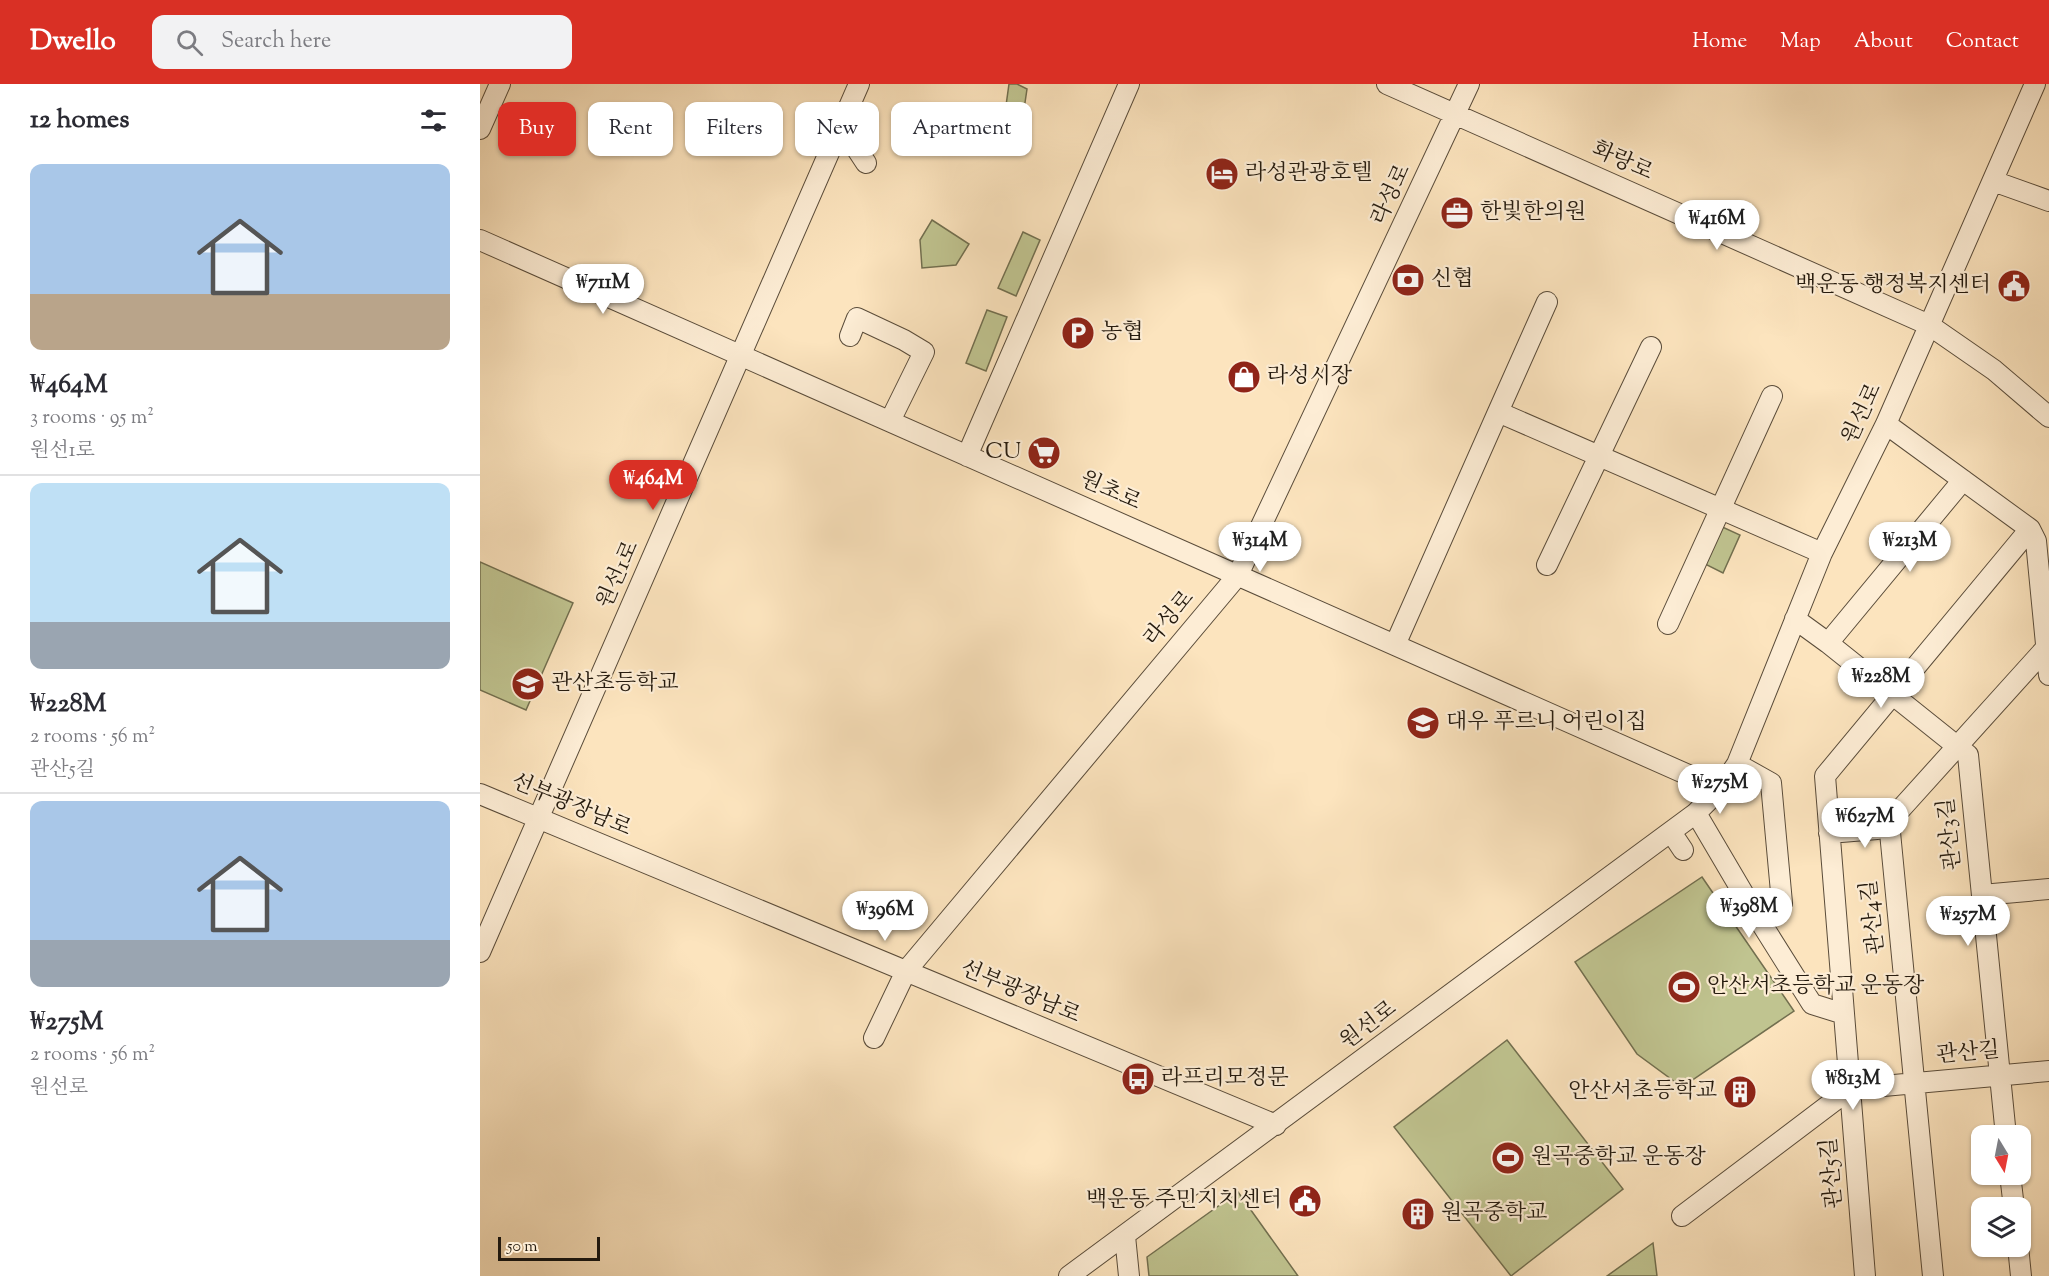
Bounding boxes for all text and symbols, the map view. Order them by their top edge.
search box [152,15,572,69]
text: Dwello [30,22,116,62]
icon: search [173,26,206,59]
text: Search here [221,26,331,58]
text: Home [1692,27,1747,57]
text: Map [1780,27,1821,57]
text: About [1854,27,1913,57]
text: Contact [1946,27,2019,57]
text: 12 homes [30,102,129,139]
chip: Buy [498,102,576,156]
chip: Rent [588,102,673,156]
chip: Filters [685,102,783,156]
chip: New [795,102,879,156]
chip: Apartment [891,102,1032,156]
icon: filters [417,104,450,137]
street label: 화랑로 [1586,134,1658,190]
hotel icon: 라성관광호텔 [1204,156,1240,192]
place label: 라성관광호텔 [1245,158,1373,190]
street label: 라성로 [1364,159,1420,231]
office icon: 한빛한의원 [1439,195,1475,231]
place label: 한빛한의원 [1480,197,1586,229]
pin: ₩416M [1675,200,1759,251]
icon: home [186,203,294,311]
text: ₩416M [1689,205,1745,234]
bank icon: 신협 [1390,262,1426,298]
pin: ₩711M [561,264,645,315]
place label: 신협 [1431,264,1474,296]
public building icon: 백운동 행정복지센터 [1996,268,2032,304]
text: ₩711M [576,269,630,298]
place label: 백운동 행정복지센터 [1795,270,1991,302]
parking icon: 농협 [1060,315,1096,351]
place label: 농협 [1101,317,1144,349]
shop icon: 라성시장 [1226,359,1262,395]
place label: 라성시장 [1267,361,1353,393]
text: ₩464M [30,367,108,404]
street label: 원선로 [1835,378,1891,450]
text: 3 rooms · 95 m² [30,404,154,433]
supermarket icon: CU [1026,435,1062,471]
text: 원선1로 [30,437,95,466]
place label: CU [985,437,1021,469]
pin: ₩464M [611,460,695,511]
street label: 원초로 [1074,464,1146,520]
text: ₩464M [623,465,683,494]
icon: home [186,522,294,630]
pin: ₩314M [1218,522,1302,573]
pin: ₩213M [1868,522,1952,573]
text: ₩314M [1232,527,1288,556]
text: ₩213M [1883,527,1937,556]
street label: 원선1로 [590,536,648,614]
street label: 라성로 [1137,584,1203,654]
pin: ₩228M [1839,658,1923,709]
text: ₩228M [1852,663,1910,692]
school or university icon: 관산초등학교 [510,666,546,702]
place label: 관산초등학교 [551,668,679,700]
text: ₩228M [30,686,106,723]
school or university icon: 대우 푸르니 어린이집 [1405,705,1441,741]
place label: 대우 푸르니 어린이집 [1446,707,1647,739]
text: 2 rooms · 56 m² [30,723,155,752]
text: 관산5길 [30,756,95,785]
pin: ₩275M [1678,764,1762,815]
street label: 선부광장남로 [506,766,636,846]
text: ₩275M [1692,769,1748,798]
street label: 관산3길 [1931,796,1971,872]
pin: ₩627M [1823,798,1907,849]
text: ₩627M [1836,803,1894,832]
icon: home [186,840,294,948]
street label: 관산4길 [1854,878,1894,956]
pin: ₩398M [1707,888,1791,939]
pin: ₩396M [843,891,927,942]
text: ₩398M [1720,893,1778,922]
text: ₩396M [856,896,914,925]
pin: ₩257M [1926,896,2010,947]
text: ₩257M [1940,901,1996,930]
street label: 선부광장남로 [955,953,1085,1033]
sports icon: 안산서초등학교 운동장 [1666,969,1702,1005]
place label: 안산서초등학교 운동장 [1707,971,1925,1003]
street label: 원선로 [1334,994,1404,1058]
text: ₩275M [30,1004,103,1041]
street label: 관산길 [1935,1035,2001,1073]
text: 2 rooms · 56 m² [30,1041,155,1070]
pin: ₩813M [1811,1060,1895,1111]
bus stop icon: 라프리모정문 [1120,1061,1156,1097]
place label: 라프리모정문 [1161,1063,1289,1095]
text: ₩813M [1825,1065,1881,1094]
text: 원선로 [30,1074,88,1103]
building icon: 안산서초등학교 [1722,1074,1758,1110]
place label: 안산서초등학교 [1568,1076,1717,1108]
north arrow [1971,1125,2031,1185]
map controls [1971,1125,2031,1257]
street label: 관산5길 [1814,1136,1852,1210]
sports icon: 원곡중학교 운동장 [1490,1140,1526,1176]
place label: 원곡중학교 운동장 [1531,1142,1706,1174]
public building icon: 백운동 주민지치센터 [1287,1183,1323,1219]
place label: 백운동 주민지치센터 [1086,1185,1282,1217]
building icon: 원곡중학교 [1400,1196,1436,1232]
button: layers [1971,1197,2031,1257]
place label: 원곡중학교 [1441,1198,1547,1230]
scale bar [498,1234,600,1262]
text: 50 m [507,1236,538,1259]

